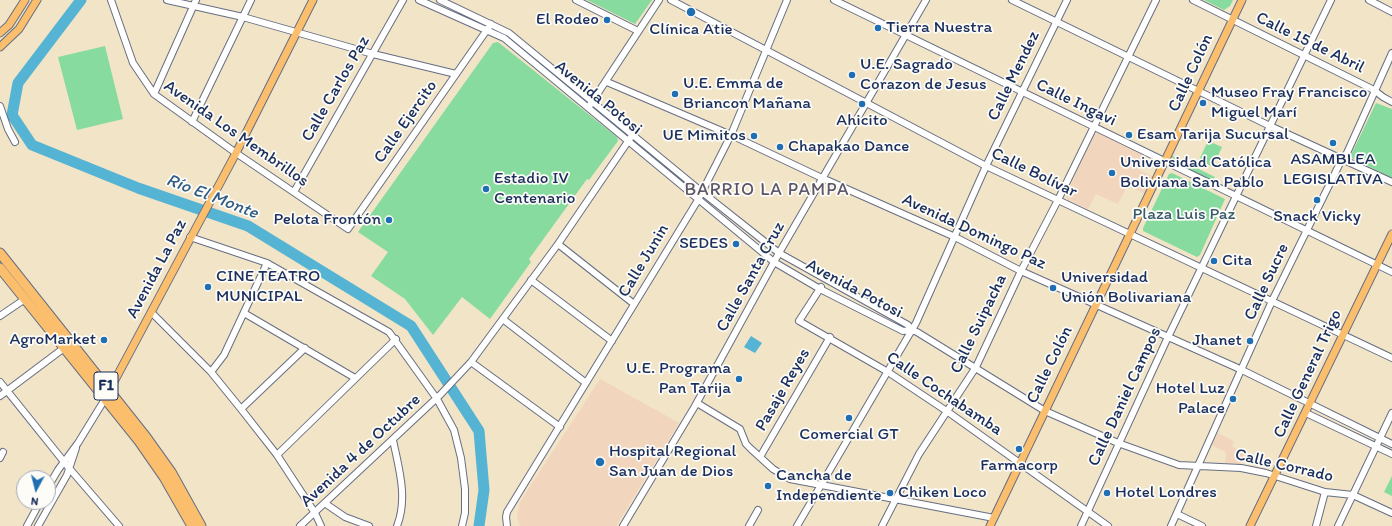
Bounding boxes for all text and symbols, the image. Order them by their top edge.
marker: Clínica Atie [685,6,697,18]
street label: Calle 15 de Abril [1252,8,1368,78]
place label: El Rodeo [536,10,599,30]
marker: El Rodeo [602,15,612,25]
place label: Tierra Nuestra [886,18,992,38]
place label: Clínica Atie [649,20,733,40]
marker: Tierra Nuestra [873,23,883,33]
street label: Calle Mendez [983,28,1045,124]
street label: Calle Colón [1164,31,1218,115]
street label: Calle Carlos Paz [297,33,375,145]
place label: U.E. Sagrado Corazon de Jesus [860,55,987,95]
street label: Avenida Potosi [550,57,646,139]
marker: U.E. Sagrado Corazon de Jesus [847,70,857,80]
place label: U.E. Emma de Briancon Mañana [683,74,811,114]
street label: Calle Ingavi [1032,75,1120,131]
street label: Avenida Los Membrillos [160,76,312,192]
street label: Calle Ejercito [370,77,442,167]
place label: Museo Fray Francisco Miguel Marí [1211,83,1367,123]
marker: U.E. Emma de Briancon Mañana [670,89,680,99]
marker: Museo Fray Francisco Miguel Marí [1198,98,1208,108]
marker: Ahicito [857,99,867,109]
place label: Ahicito [836,111,888,131]
place label: Esam Tarija Sucursal [1137,125,1289,145]
place label: UE Mimitos [662,126,746,146]
marker: Esam Tarija Sucursal [1124,130,1134,140]
marker: UE Mimitos [749,131,759,141]
place label: Chapakao Dance [788,137,909,157]
marker: ASAMBLEA LEGISLATIVA [1328,138,1338,148]
marker: Chapakao Dance [775,142,785,152]
street label: Calle Bolívar [988,143,1080,203]
place label: ASAMBLEA LEGISLATIVA [1283,150,1383,190]
place label: Universidad Católica Boliviana San Pablo [1120,153,1272,193]
marker: Universidad Católica Boliviana San Pablo [1107,168,1117,178]
place label: Estadio IV Centenario [494,169,575,209]
water label: Río El Monte [163,170,261,224]
district label: BARRIO LA PAMPA [685,179,849,201]
marker: Estadio IV Centenario [481,184,491,194]
street label: Avenida Domingo Paz [899,190,1049,274]
marker: Snack Vicky [1312,195,1322,205]
park label: Plaza Luis Paz [1133,205,1235,225]
place label: Snack Vicky [1273,207,1361,227]
place label: Pelota Frontón [273,210,381,230]
marker: Pelota Frontón [384,215,394,225]
street label: Avenida La Paz [122,216,192,322]
street label: Calle Santa Cruz [712,218,790,336]
street label: Calle Junin [614,221,674,301]
place label: SEDES [679,234,728,254]
marker: SEDES [731,239,741,249]
street label: Calle Sucre [1240,240,1294,324]
place label: Cita [1222,251,1252,271]
street label: Avenida Potosi [802,255,906,323]
marker: Cita [1209,256,1219,266]
place label: CINE TEATRO MUNICIPAL [216,267,320,307]
place label: Universidad Unión Bolivariana [1061,268,1191,308]
street label: Calle Suipacha [946,271,1012,377]
marker: CINE TEATRO MUNICIPAL [203,282,213,292]
marker: Universidad Unión Bolivariana [1048,283,1058,293]
street label: Calle General Trigo [1269,307,1347,441]
street label: Calle Colón [1023,323,1077,407]
street label: Calle Daniel Campos [1084,324,1166,470]
place label: AgroMarket [9,330,96,350]
place label: Jhanet [1192,331,1242,351]
marker: AgroMarket [99,335,109,345]
marker: Jhanet [1245,336,1255,346]
street label: Pasaje Reyes [751,345,815,435]
street label: Calle Cochabamba [882,348,1006,440]
place label: U.E. Programa Pan Tarija [626,359,731,399]
road number: F1 [94,372,118,400]
marker: U.E. Programa Pan Tarija [734,374,744,384]
place label: Hotel Luz Palace [1156,379,1225,419]
street label: Avenida 4 de Octubre [297,390,425,512]
marker: Hotel Luz Palace [1228,394,1238,404]
marker: Comercial GT [844,413,854,423]
place label: Comercial GT [799,425,899,445]
place label: Hospital Regional San Juan de Dios [609,442,736,482]
marker: Farmacorp [1014,444,1024,454]
street label: Calle Corrado [1233,445,1335,487]
marker: Hospital Regional San Juan de Dios [594,456,606,468]
place label: Farmacorp [980,456,1058,476]
place label: Cancha de Independiente [776,466,881,506]
north arrow [16,470,56,510]
marker: Cancha de Independiente [763,481,773,491]
place label: Chiken Loco [898,483,987,503]
place label: Hotel Londres [1115,483,1217,503]
marker: Chiken Loco [885,488,895,498]
marker: Hotel Londres [1102,488,1112,498]
text: N [30,495,39,508]

